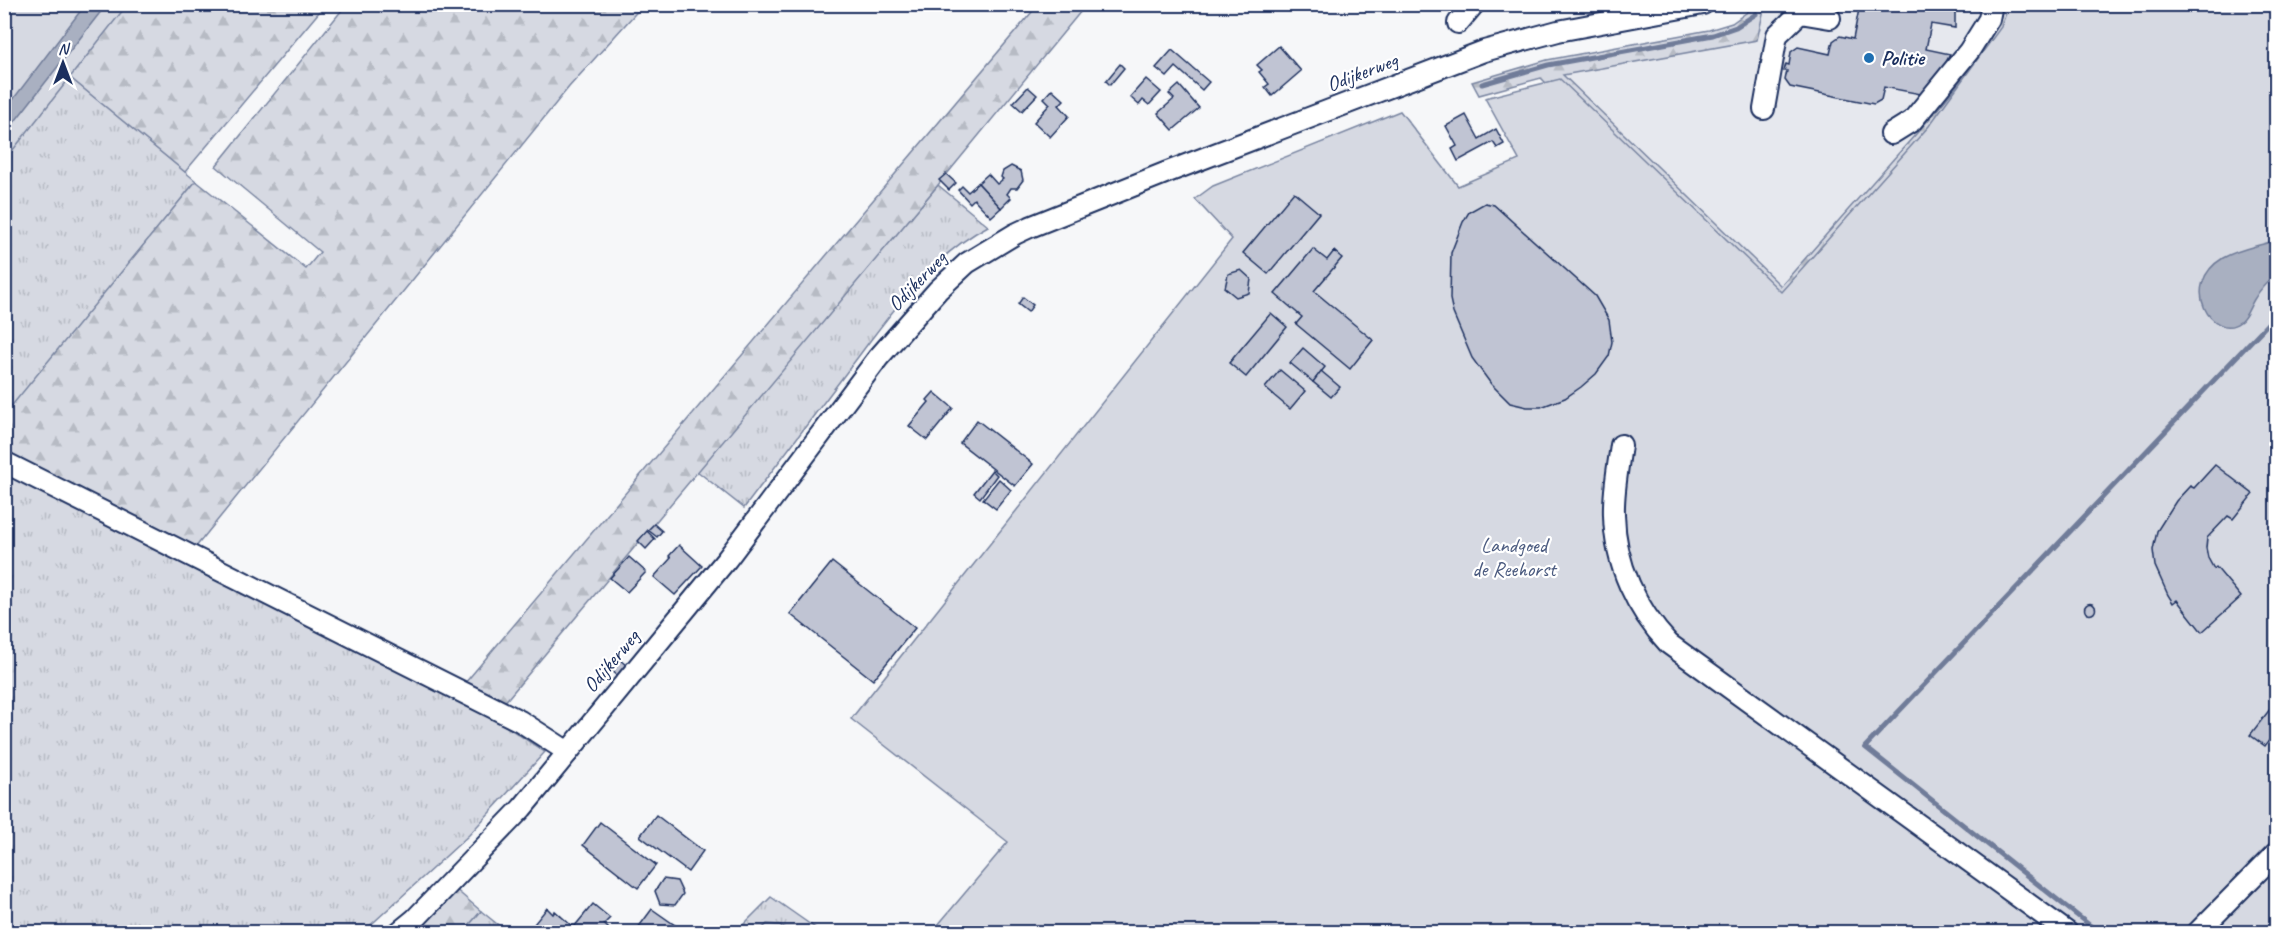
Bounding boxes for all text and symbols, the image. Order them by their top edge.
north arrow [33,33,93,93]
text: N [58,39,71,59]
place label: Politie [1881,45,1926,71]
street label: Odijkerweg [1323,46,1403,97]
marker: Politie [1862,51,1876,65]
street label: Odijkerweg [882,244,953,317]
park label: Landgoed de Reehorst [1472,532,1558,582]
street label: Odijkerweg [577,623,646,698]

